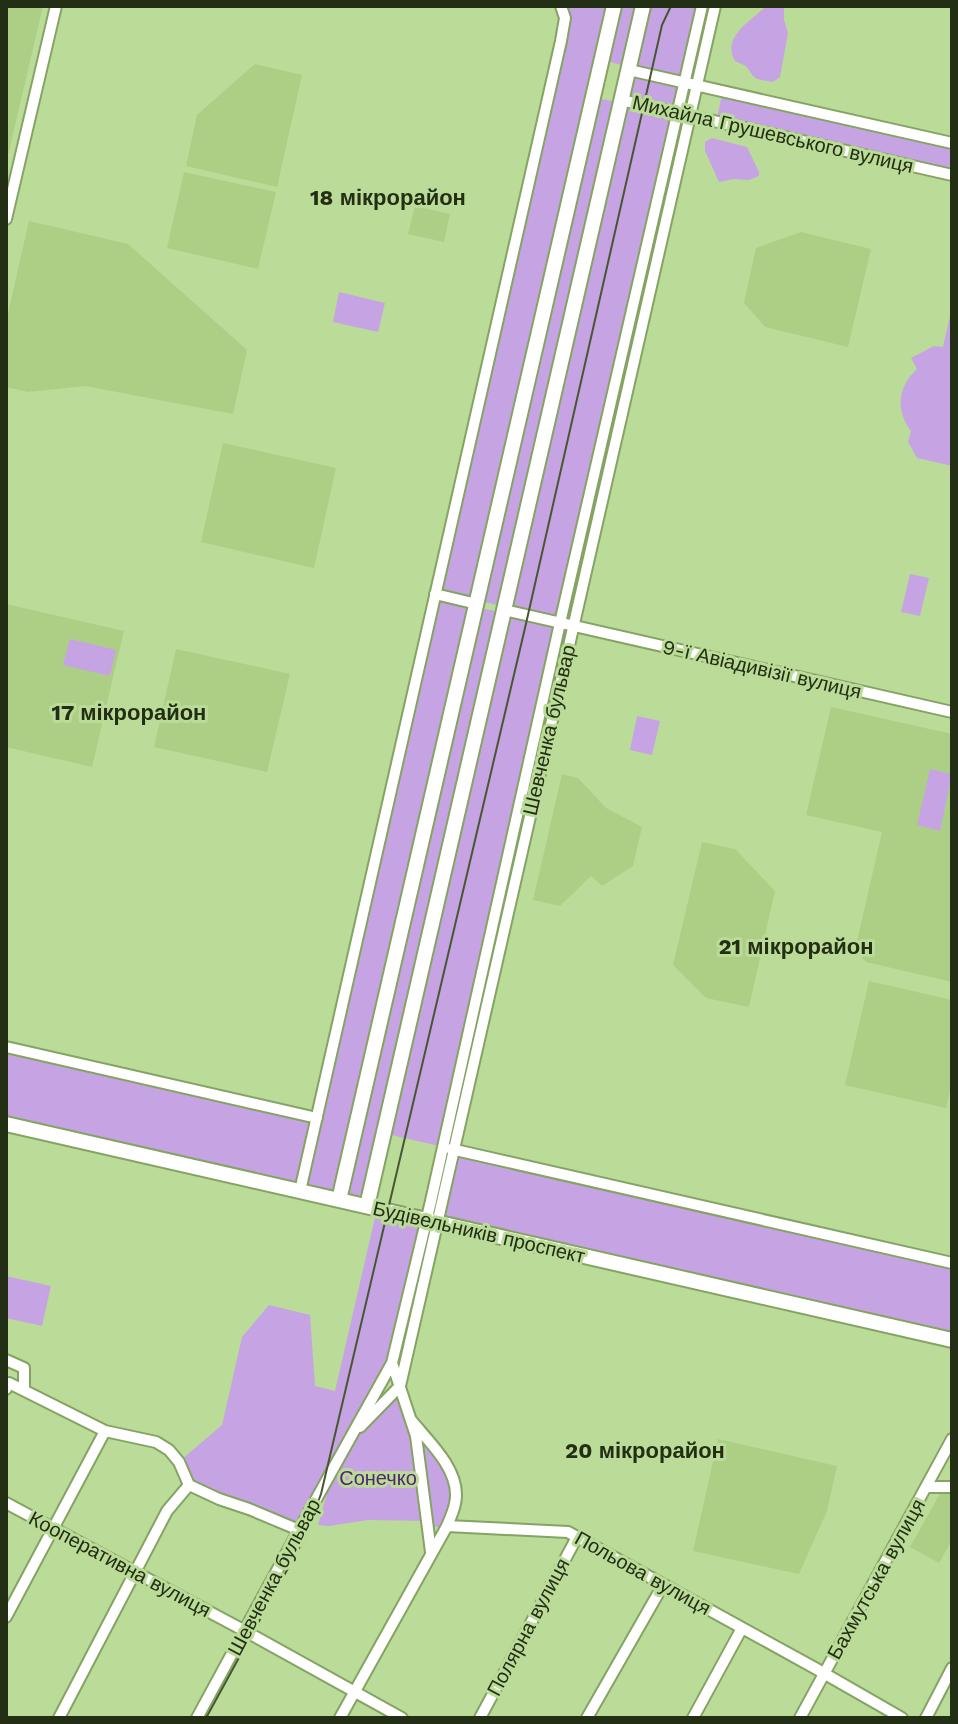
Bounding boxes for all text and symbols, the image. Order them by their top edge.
street label: Михайла Грушевського вулиця [630,90,916,178]
district label: 18 мікрорайон [310,185,466,210]
street label: 9-ї Авіадивізії вулиця [660,634,864,704]
street label: Шевченка бульвар [518,642,580,818]
district label: 17 мікрорайон [52,700,206,725]
district label: 21 мікрорайон [718,934,874,959]
street label: Будівельників проспект [371,1196,587,1268]
district label: 20 мікрорайон [565,1438,725,1463]
park label: Сонечко [339,1466,417,1490]
street label: Шевченка бульвар [223,1494,325,1660]
street label: Бахмутська вулиця [822,1495,930,1663]
street label: Кооперативна вулиця [25,1506,215,1622]
street label: Польова вулиця [571,1526,715,1620]
street label: Полярна вулиця [482,1554,574,1700]

